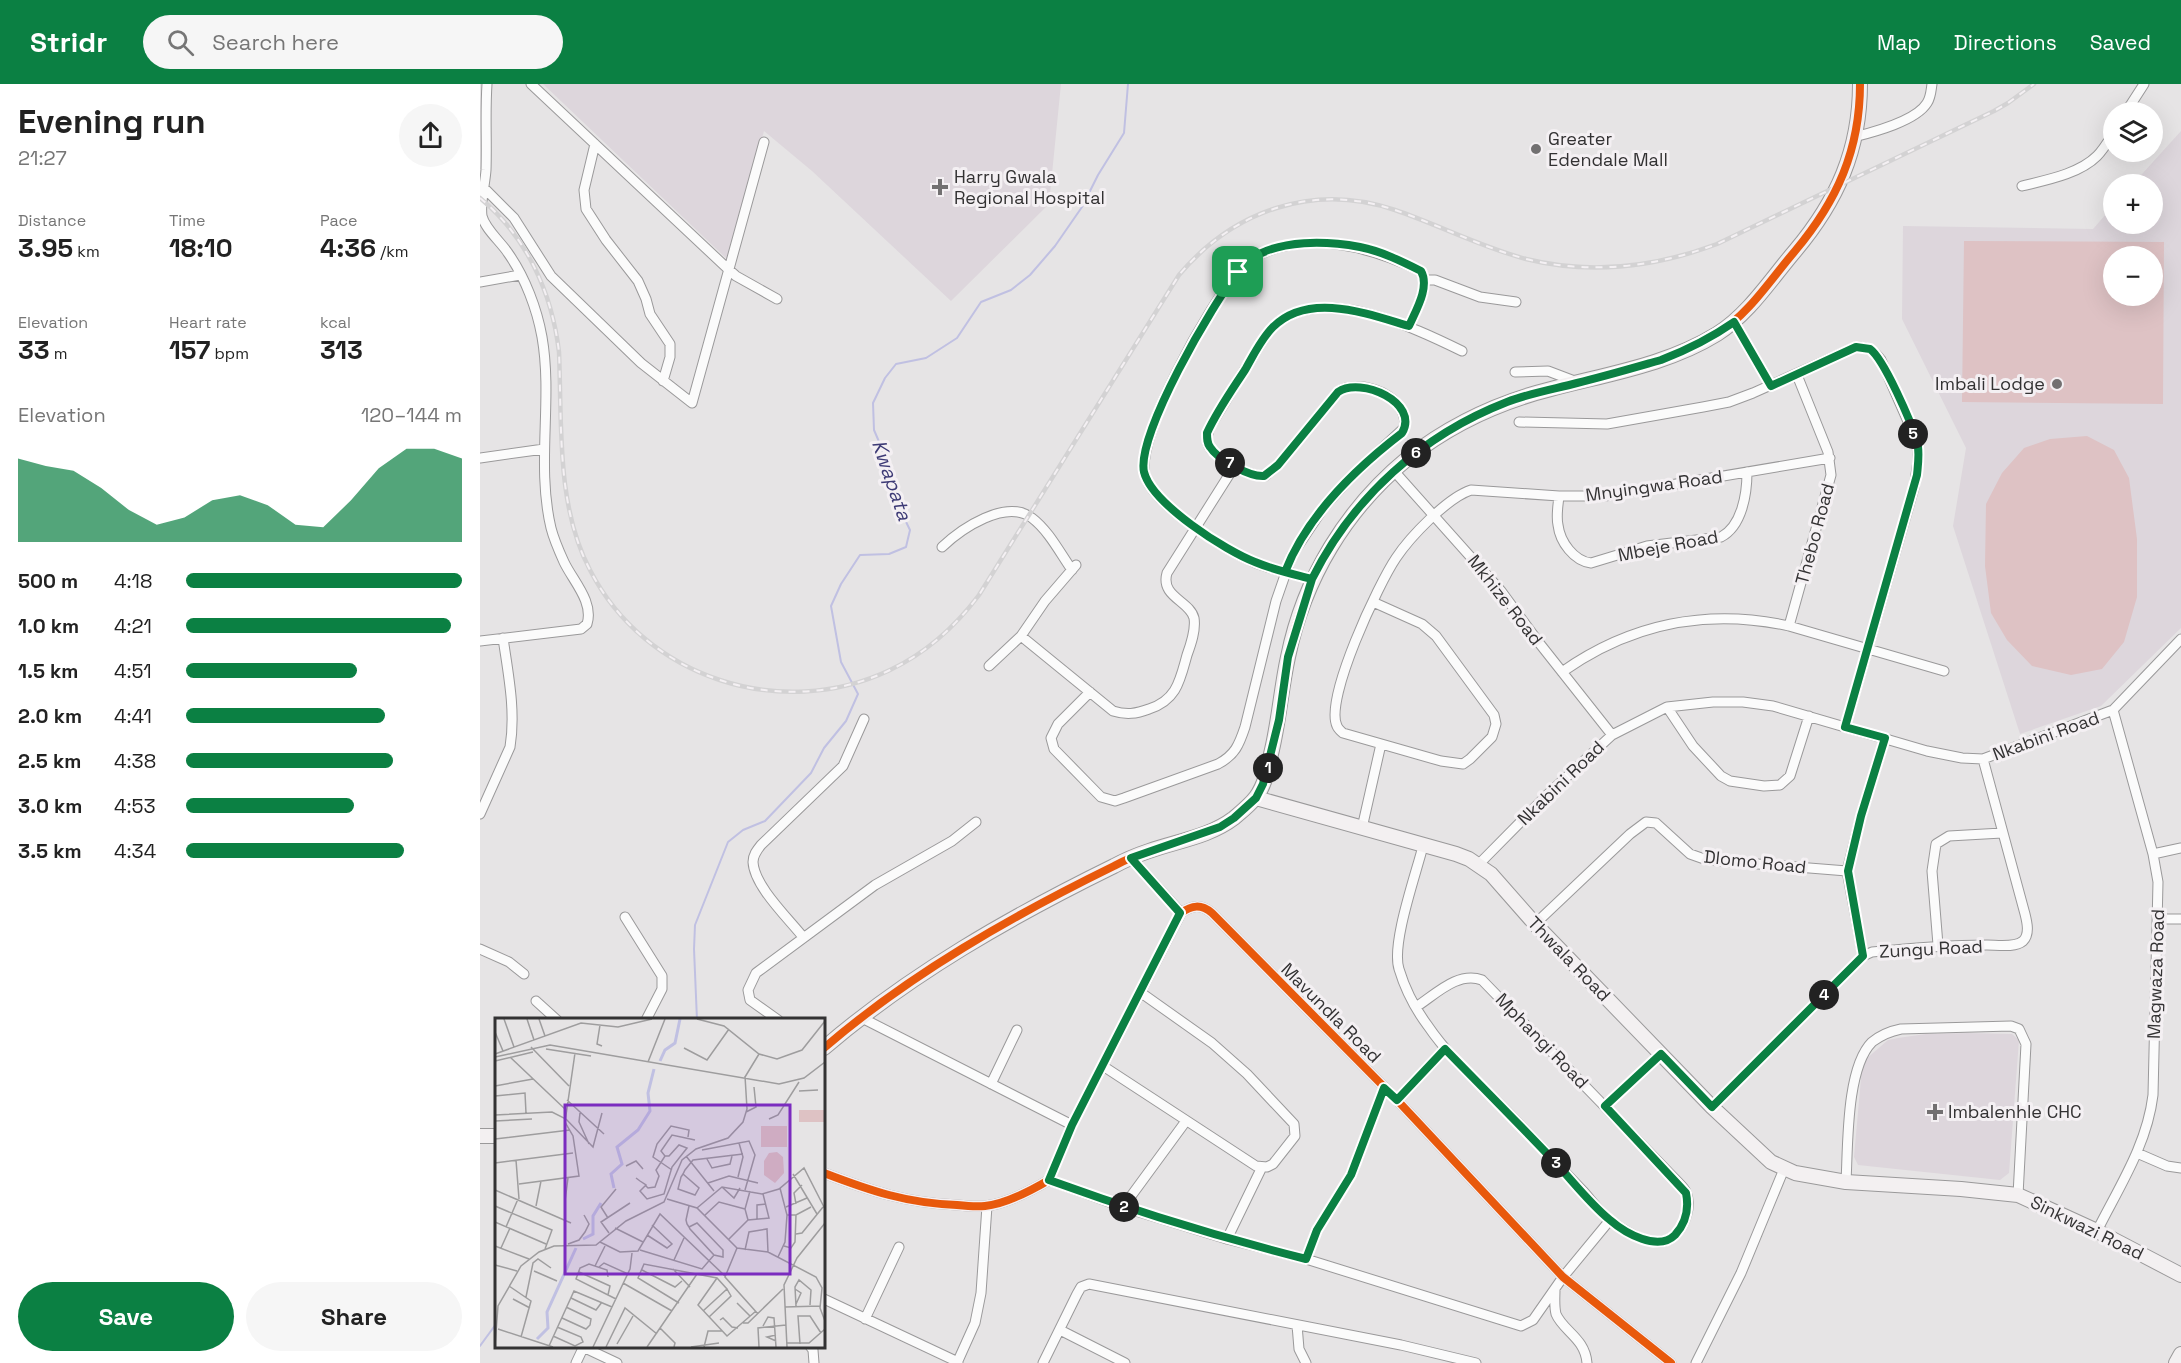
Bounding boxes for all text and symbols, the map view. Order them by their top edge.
search box [143,15,563,69]
text: Stridr [30,24,107,60]
icon: search [164,26,197,59]
text: Search here [212,28,339,56]
text: Map [1877,29,1921,56]
text: Directions [1954,29,2057,56]
text: Saved [2090,29,2151,56]
text: Evening run [18,101,206,143]
map controls [2103,102,2163,306]
button: layers [2103,102,2163,162]
button: share [399,104,462,167]
place label: Greater Edendale Mall [1548,127,1668,171]
marker: Greater Edendale Mall [1529,142,1543,156]
text: 21:27 [18,145,67,171]
place label: Harry Gwala Regional Hospital [954,165,1105,209]
button: + [2103,174,2163,234]
marker: Harry Gwala Regional Hospital [931,178,949,196]
text: Distance [18,210,86,231]
text: Time [169,210,205,231]
text: Pace [320,210,357,231]
text: 3.95 [18,231,73,265]
text: 18:10 [169,231,233,265]
text: 4:36 [320,231,376,265]
text: km [73,241,100,262]
text: /km [376,241,409,262]
pin [1212,246,1263,297]
button: − [2103,246,2163,306]
icon: arrive [1221,255,1254,288]
text: Elevation [18,312,88,333]
text: Heart rate [169,312,247,333]
text: kcal [320,312,351,333]
text: 33 [18,333,50,367]
text: 157 [169,333,210,367]
text: 313 [320,333,363,367]
text: m [50,343,68,364]
text: bpm [210,343,249,364]
place label: Imbali Lodge [1935,372,2045,395]
marker: Imbali Lodge [2050,377,2064,391]
text: Elevation [18,402,106,428]
text: 120–144 m [361,402,462,428]
pin: 5 [1898,419,1928,449]
text: 5 [1908,423,1918,444]
water label: Kwapata [866,436,918,524]
pin: 6 [1401,438,1431,468]
text: 6 [1411,442,1421,463]
pin: 7 [1215,448,1245,478]
text: 7 [1226,452,1234,473]
street label: Mnyingwa Road [1584,465,1724,506]
street label: Thebo Road [1790,481,1839,587]
street label: Mbeje Road [1616,525,1720,567]
street label: Mkhize Road [1463,550,1548,650]
text: 500 m [18,568,78,594]
text: 4:18 [114,568,152,594]
text: 1.0 km [18,613,79,639]
text: 4:21 [114,613,152,639]
text: 1.5 km [18,658,78,684]
text: 4:51 [114,658,152,684]
text: 2.0 km [18,703,82,729]
text: 4:41 [114,703,152,729]
street label: Nkabini Road [1989,706,2102,765]
street label: Nkabini Road [1512,735,1609,830]
text: 2.5 km [18,748,81,774]
text: 4:38 [114,748,156,774]
pin: 1 [1253,753,1283,783]
text: 1 [1264,757,1272,778]
text: 3.0 km [18,793,82,819]
text: 4:53 [114,793,156,819]
text: 3.5 km [18,838,82,864]
text: 4:34 [114,838,156,864]
street label: Dlomo Road [1703,845,1807,878]
street label: Magwaza Road [2142,908,2169,1040]
street label: Thwala Road [1523,911,1616,1006]
street label: Zungu Road [1879,934,1983,963]
street label: Mavundla Road [1276,958,1386,1068]
pin: 4 [1809,980,1839,1010]
text: 4 [1819,984,1829,1005]
street label: Mphangi Road [1491,988,1594,1093]
inset map [495,1018,825,1348]
place label: Imbalenhle CHC [1948,1100,2082,1123]
marker: Imbalenhle CHC [1926,1103,1944,1121]
pin: 3 [1541,1148,1571,1178]
text: 3 [1551,1152,1561,1173]
street label: Sinkwazi Road [2027,1190,2148,1265]
pin: 2 [1109,1192,1139,1222]
text: 2 [1119,1196,1129,1217]
button: Save [18,1282,234,1351]
button: Share [246,1282,462,1351]

